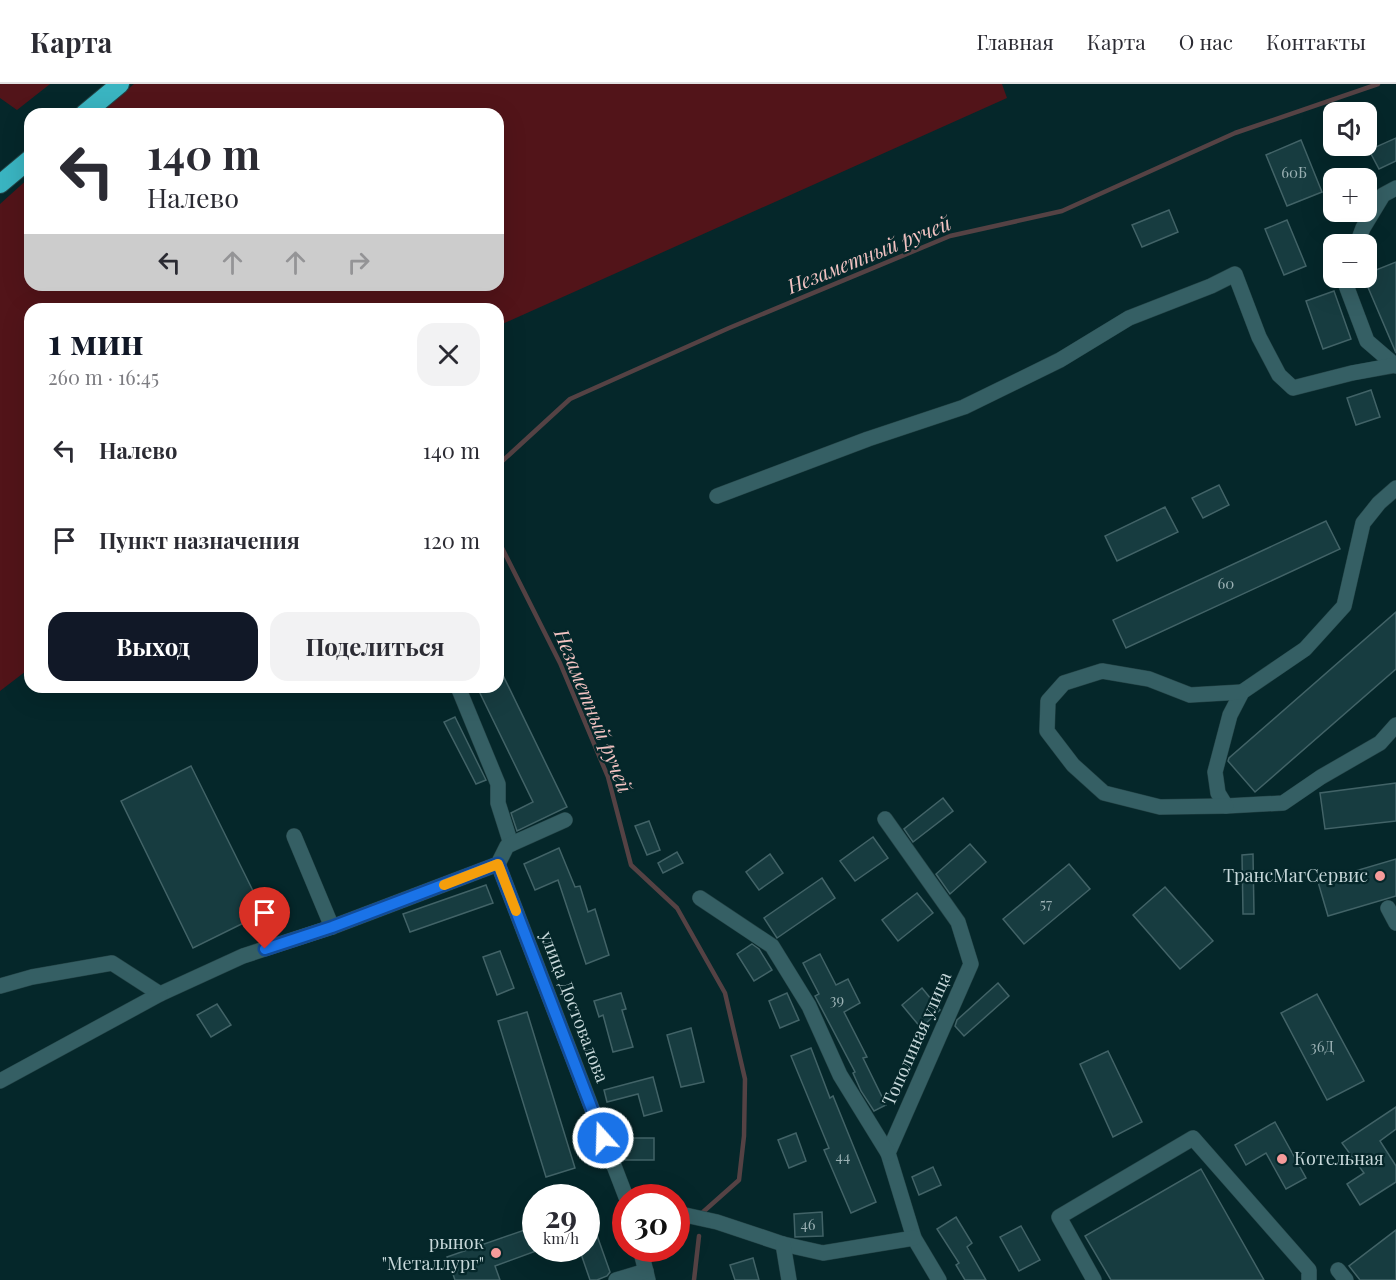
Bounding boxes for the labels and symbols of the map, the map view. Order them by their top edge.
house number: 60Б [1281,162,1307,182]
water label: Незаметный ручей [782,208,955,299]
house number: 60 [1218,573,1234,593]
water label: Незаметный ручей [549,624,640,797]
place label: ТрансМагСервис [1223,863,1368,887]
marker: ТрансМагСервис [1373,869,1387,883]
pin [239,887,290,949]
house number: 57 [1040,893,1052,913]
street label: улица Достовалова [535,927,615,1086]
street label: Тополиная улица [876,968,956,1109]
house number: 39 [830,989,844,1009]
house number: 36Д [1310,1036,1335,1056]
position arrow [571,1106,635,1170]
house number: 44 [836,1146,850,1166]
place label: Котельная [1294,1146,1384,1170]
marker: Котельная [1275,1152,1289,1166]
speed limit sign: 30 [612,1184,690,1262]
house number: 46 [800,1214,816,1234]
place label: рынок "Металлург" [382,1230,484,1275]
marker: рынок "Металлург" [489,1246,503,1260]

